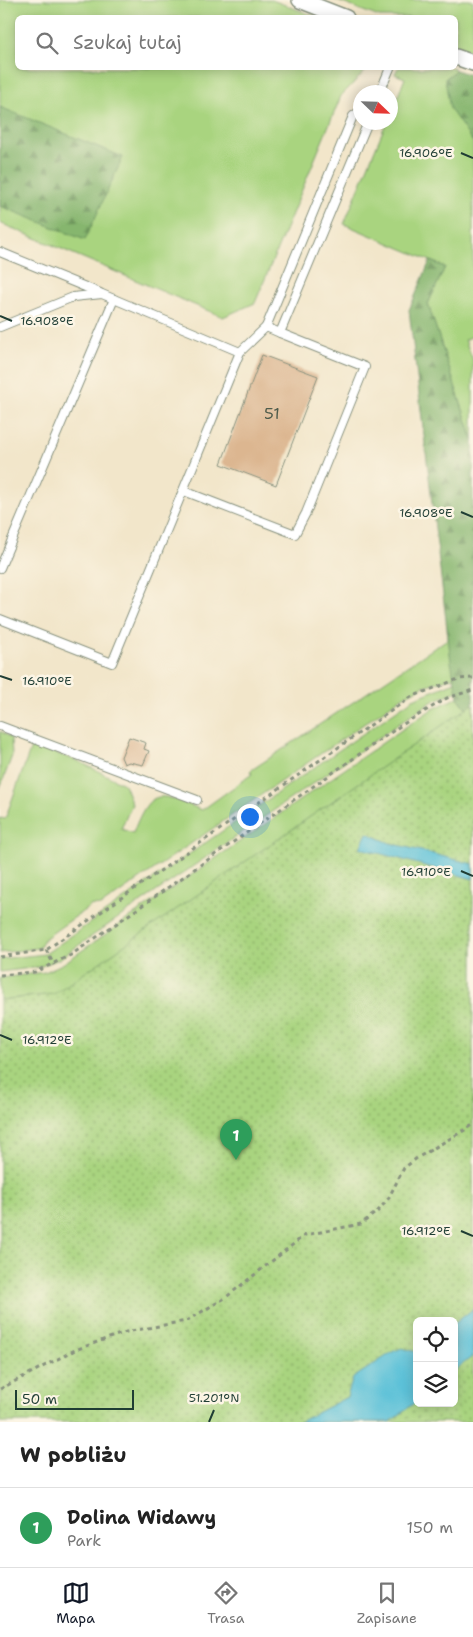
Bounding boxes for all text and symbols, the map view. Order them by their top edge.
search box [15,15,458,70]
icon: search [33,29,61,57]
text: Szukaj tutaj [73,30,182,55]
north arrow [353,85,398,130]
text: 16.906°E [399,145,453,161]
text: 16.908°E [20,313,74,329]
house number: 51 [264,403,280,424]
text: 16.908°E [399,505,453,521]
text: 16.910°E [22,673,72,689]
your location [237,804,263,830]
text: 16.910°E [401,864,451,880]
text: 16.912°E [22,1032,72,1048]
pin: 1 [220,1119,252,1160]
text: 16.912°E [401,1223,451,1239]
map controls [413,1317,458,1407]
button: locate [413,1317,458,1362]
button: layers [413,1362,458,1407]
scale bar [15,1387,134,1410]
text: 50 m [22,1390,57,1408]
text: 51.201°N [189,1390,239,1406]
text: W pobliżu [20,1441,127,1469]
text: Dolina Widawy [67,1505,216,1530]
text: 1 [32,1517,40,1538]
text: 150 m [406,1517,453,1538]
text: Park [67,1530,101,1551]
tab: Mapa [56,1579,95,1627]
tab: Trasa [207,1579,244,1627]
tab: Zapisane [357,1579,417,1627]

